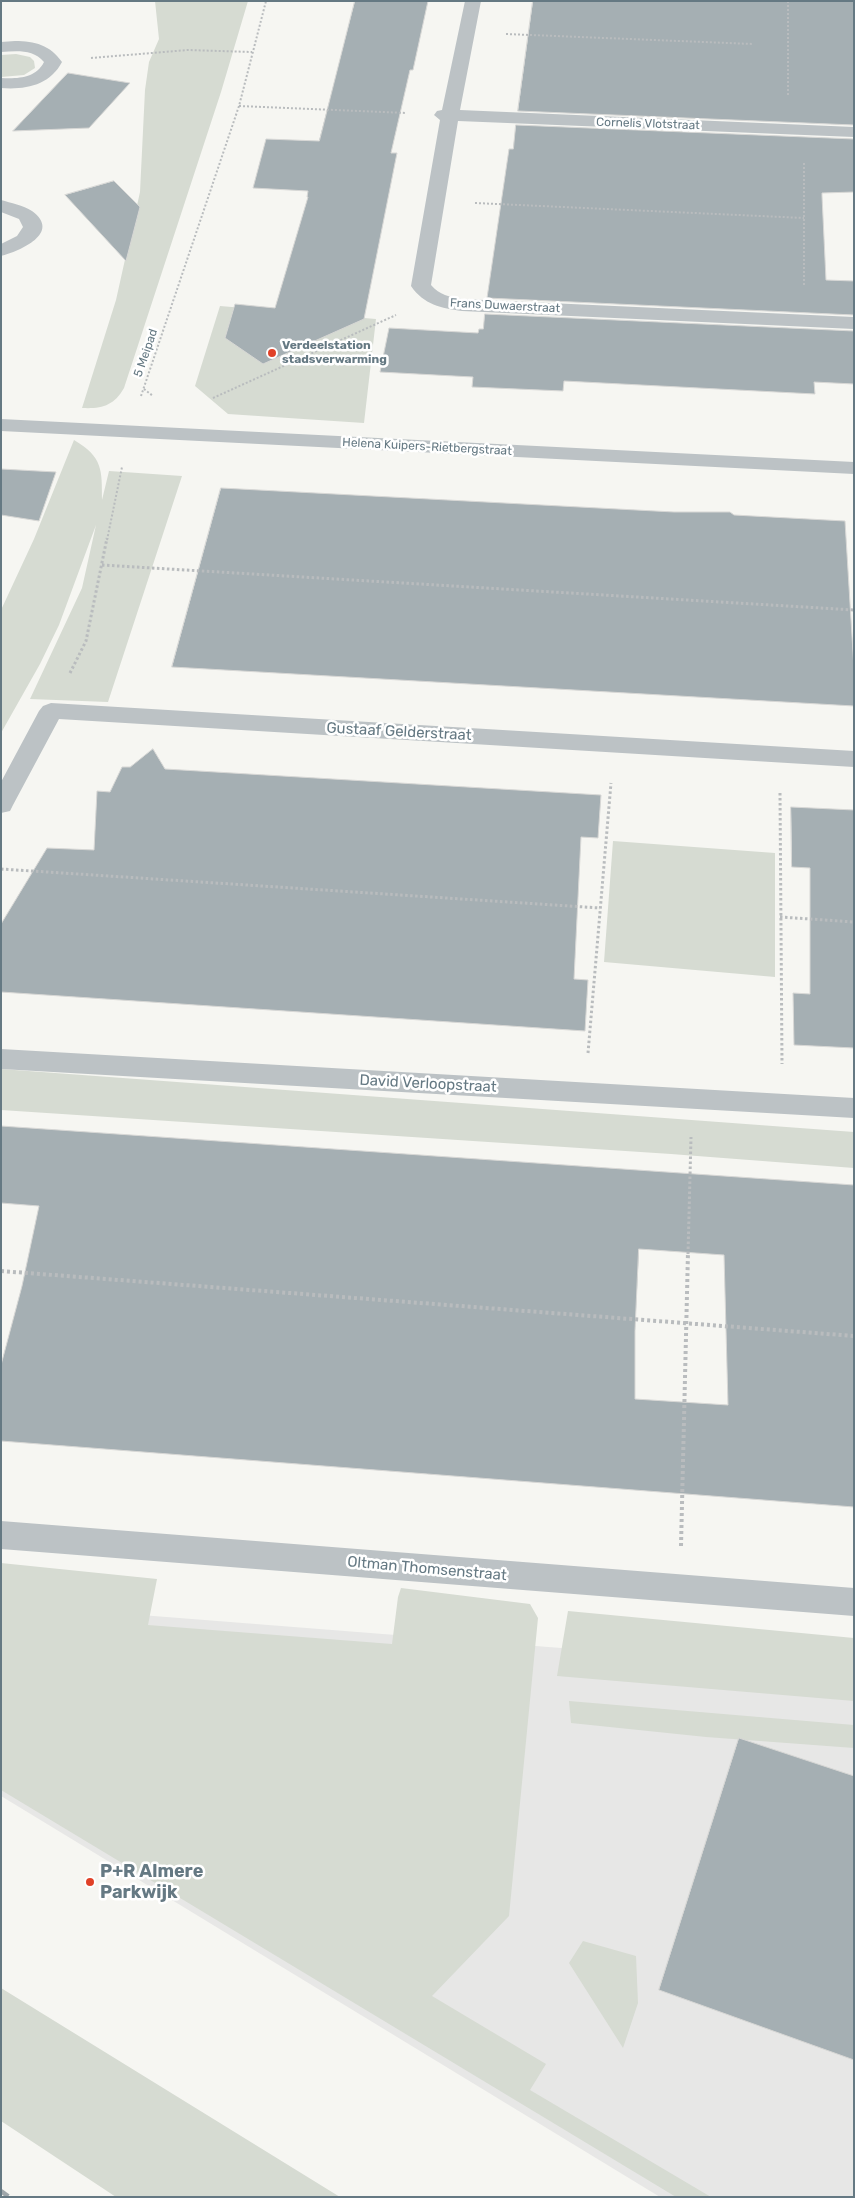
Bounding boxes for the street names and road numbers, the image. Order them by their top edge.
street label: Cornelis Vlotstraat [596,115,700,133]
street label: Frans Duwaerstraat [450,296,560,316]
street label: 5 Meipad [131,327,161,379]
street label: Helena Kuipers-Rietbergstraat [342,435,512,459]
street label: Gustaaf Gelderstraat [326,719,472,745]
street label: David Verloopstraat [359,1071,497,1097]
street label: Oltman Thomsenstraat [346,1553,508,1585]

